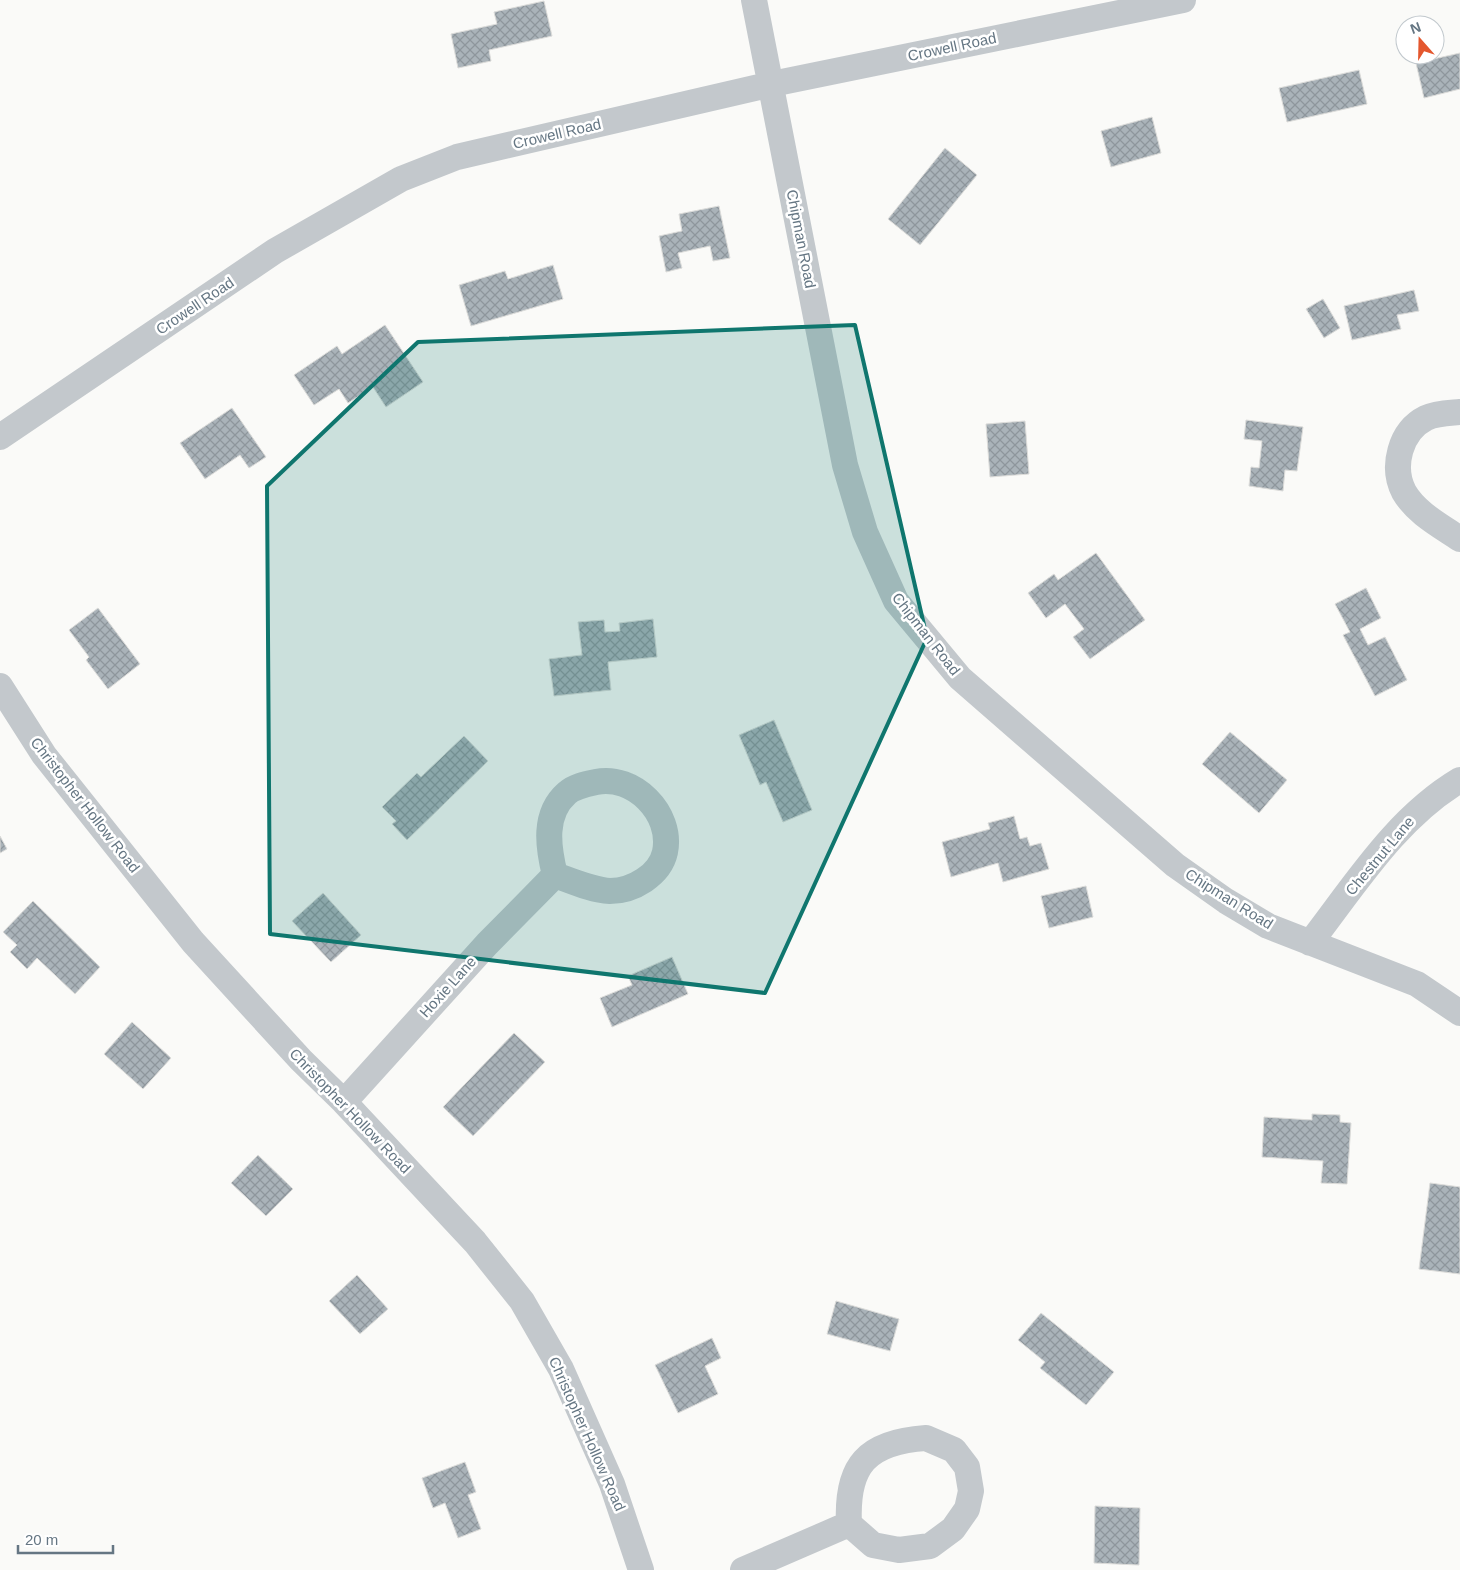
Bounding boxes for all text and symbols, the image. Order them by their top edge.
north arrow [1395,15,1445,65]
text: N [1408,19,1423,37]
street label: Crowell Road [906,29,998,64]
street label: Crowell Road [511,115,603,152]
street label: Chipman Road [784,188,819,290]
street label: Crowell Road [153,273,237,338]
street label: Chipman Road [889,589,964,678]
street label: Christopher Hollow Road [27,734,143,876]
street label: Chestnut Lane [1342,813,1417,899]
street label: Chipman Road [1182,865,1276,932]
street label: Hoxie Lane [416,953,479,1021]
street label: Christopher Hollow Road [286,1045,414,1177]
street label: Christopher Hollow Road [546,1354,629,1513]
scale bar [18,1522,112,1554]
text: 20 m [25,1531,58,1548]

